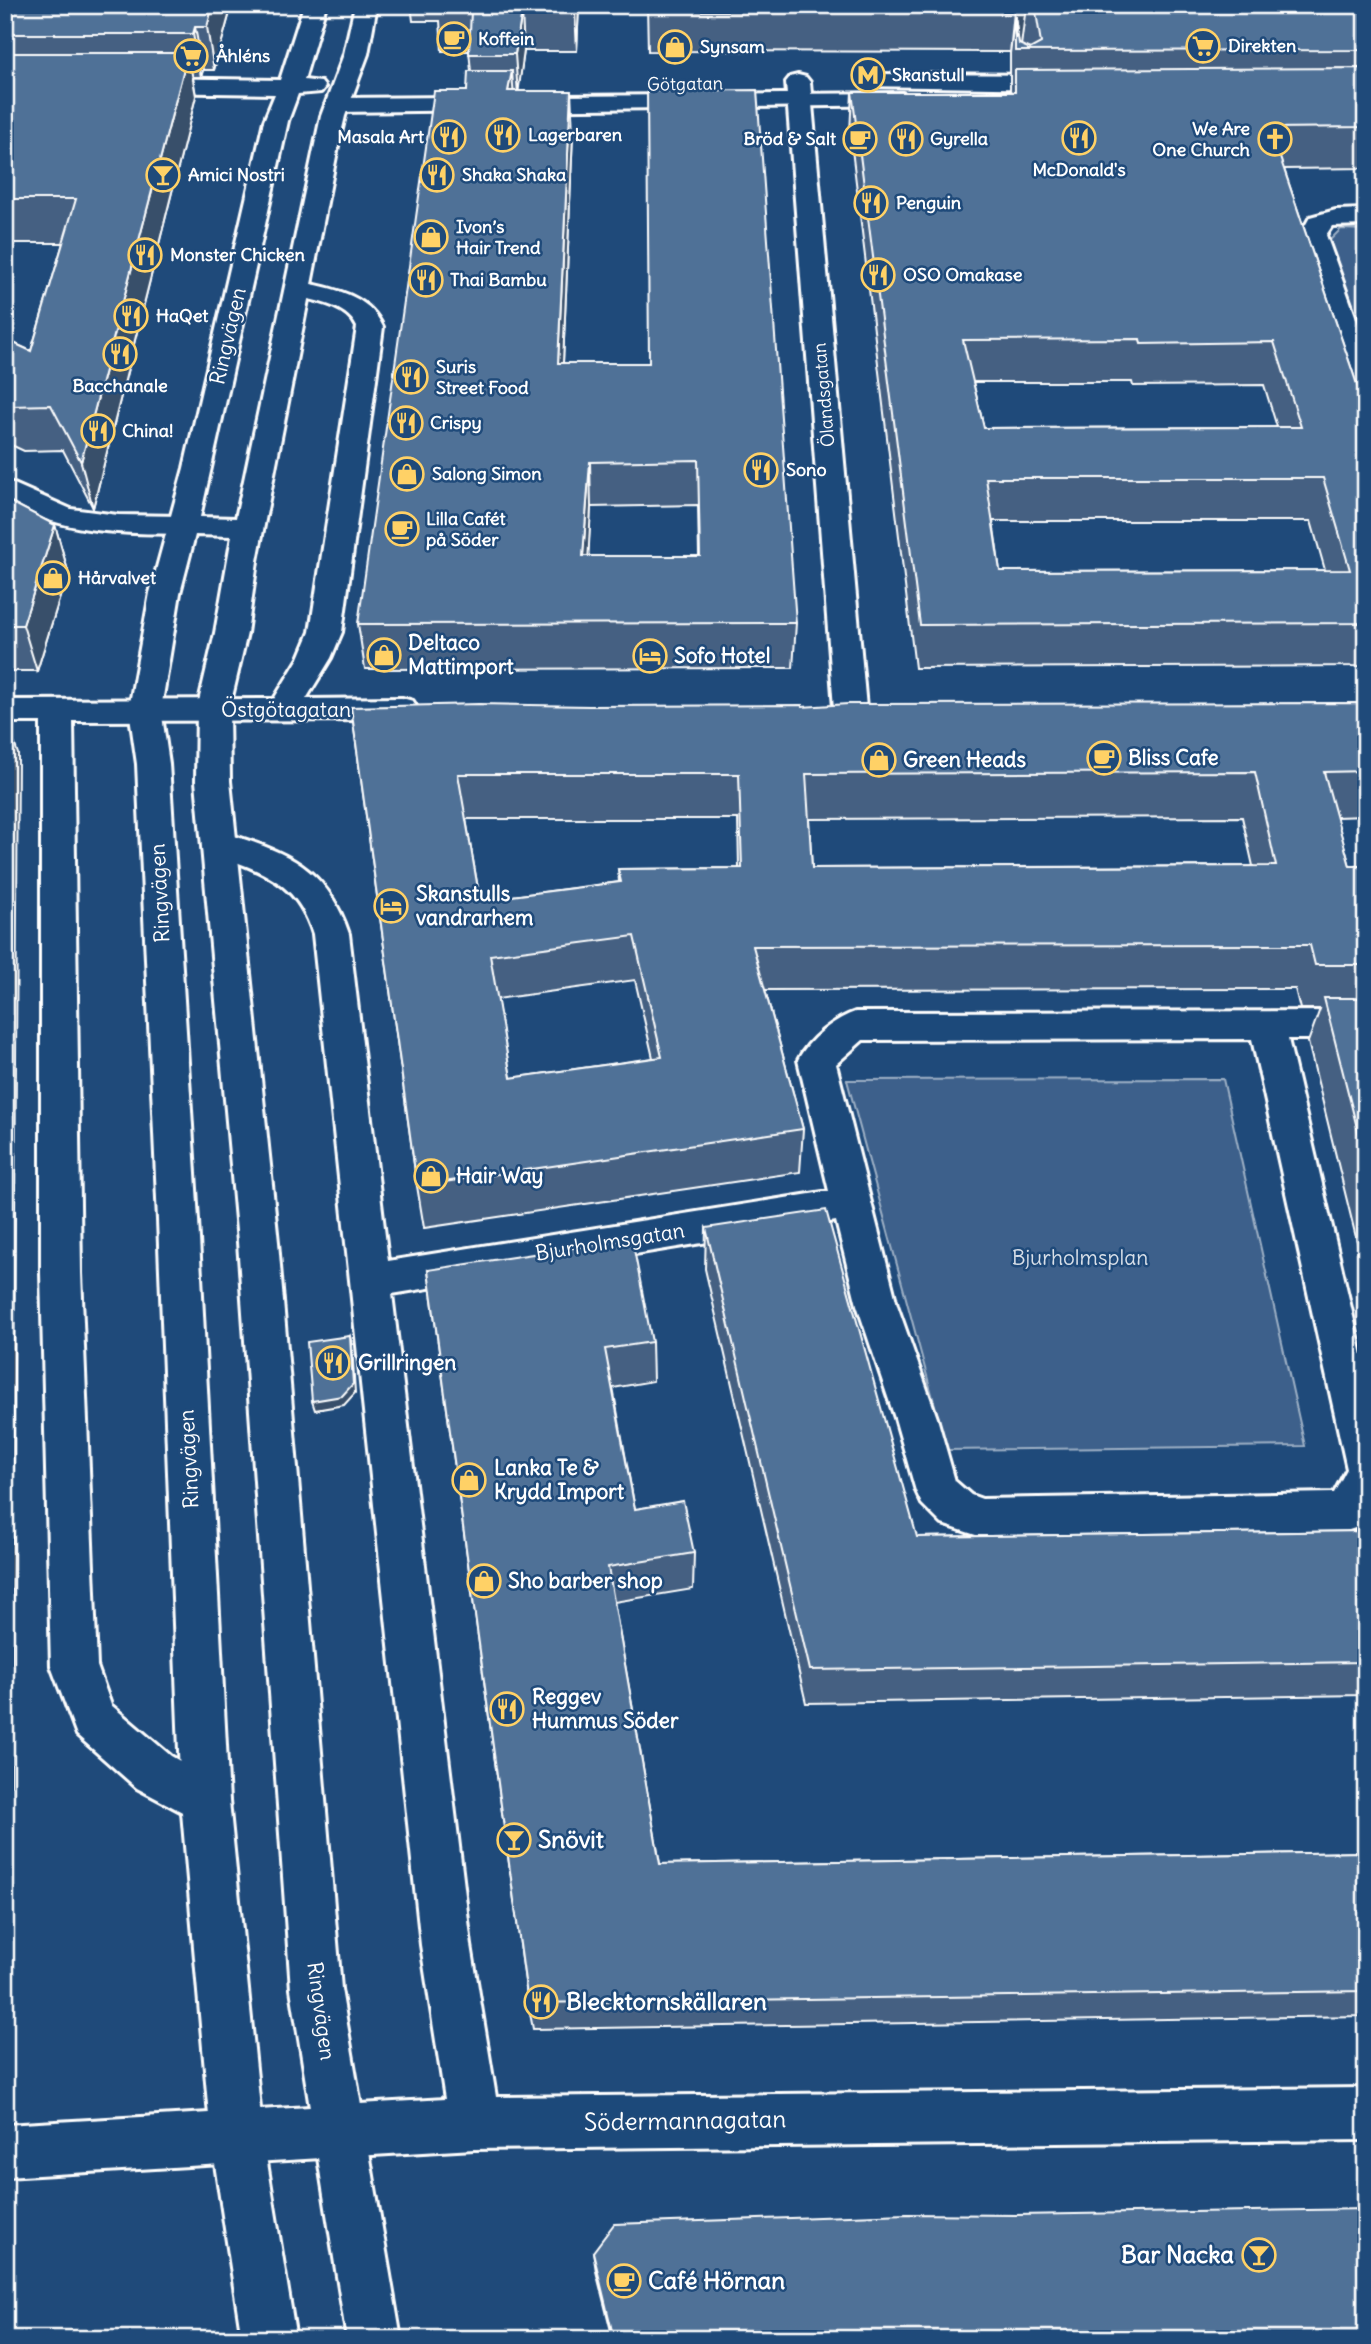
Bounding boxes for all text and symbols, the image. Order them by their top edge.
cafe icon: Koffein [435,20,473,58]
place label: Koffein [478,27,535,50]
supermarket icon: Direkten [1184,27,1222,65]
shop icon: Synsam [656,28,694,66]
place label: Direkten [1228,34,1297,57]
place label: Synsam [700,35,765,58]
supermarket icon: Åhléns [172,37,210,75]
place label: Åhléns [216,43,270,67]
metro station icon: Skanstull [849,56,887,94]
place label: Skanstull [892,63,965,86]
street label: Götgatan [647,71,723,96]
restaurant icon: Lagerbaren [484,116,522,154]
place label: We Are One Church [1152,117,1251,161]
restaurant icon: Masala Art [430,118,468,156]
restaurant icon: McDonald's [1060,119,1098,157]
cafe icon: Bröd & Salt [841,120,879,158]
restaurant icon: Gyrella [887,120,925,158]
church icon: We Are One Church [1256,120,1294,158]
place label: Lagerbaren [528,123,623,146]
place label: Masala Art [337,125,425,148]
place label: Bröd & Salt [744,127,837,150]
place label: Gyrella [930,127,988,150]
bar icon: Amici Nostri [144,156,182,194]
restaurant icon: Shaka Shaka [418,156,456,194]
place label: McDonald's [1032,158,1126,181]
place label: Amici Nostri [188,163,285,186]
place label: Shaka Shaka [462,163,566,186]
restaurant icon: Penguin [852,184,890,222]
place label: Penguin [896,191,962,214]
place label: Ivon’s Hair Trend [456,215,541,259]
shop icon: Ivon’s Hair Trend [412,218,450,256]
restaurant icon: Monster Chicken [126,236,164,274]
place label: Monster Chicken [170,243,306,266]
restaurant icon: OSO Omakase [859,256,897,294]
restaurant icon: Thai Bambu [407,261,445,299]
place label: OSO Omakase [903,263,1023,286]
place label: Thai Bambu [450,268,547,291]
street label: Ringvägen [203,285,252,387]
restaurant icon: HaQet [112,297,150,335]
place label: HaQet [156,304,209,327]
restaurant icon: Bacchanale [101,335,139,373]
street label: Ölandsgatan [807,342,840,448]
place label: Suris Street Food [436,355,529,399]
restaurant icon: Suris Street Food [392,358,430,396]
place label: Bacchanale [72,374,168,397]
restaurant icon: Crispy [387,404,425,442]
place label: Crispy [430,411,482,434]
restaurant icon: China! [79,412,117,450]
place label: China! [122,419,173,442]
restaurant icon: Sono [742,451,780,489]
shop icon: Salong Simon [388,455,426,493]
place label: Sono [786,458,827,481]
place label: Salong Simon [432,462,542,485]
place label: Lilla Cafét på Söder [426,507,507,551]
cafe icon: Lilla Cafét på Söder [383,510,421,548]
shop icon: Hårvalvet [34,559,72,597]
place label: Hårvalvet [78,566,157,589]
place label: Deltaco Mattimport [408,629,514,680]
shop icon: Deltaco Mattimport [365,636,403,674]
hotel icon: Sofo Hotel [631,637,669,675]
place label: Sofo Hotel [674,642,770,669]
street label: Östgötagatan [221,696,351,723]
cafe icon: Bliss Cafe [1085,739,1123,777]
shop icon: Green Heads [860,741,898,779]
place label: Bliss Cafe [1128,744,1219,771]
place label: Green Heads [903,746,1026,773]
street label: Ringvägen [143,843,176,943]
place label: Skanstulls vandrarhem [416,880,534,931]
hotel icon: Skanstulls vandrarhem [372,887,410,925]
shop icon: Hair Way [412,1157,450,1195]
place label: Hair Way [456,1162,544,1189]
street label: Bjurholmsgatan [533,1216,687,1267]
park label: Bjurholmsplan [1012,1244,1148,1271]
restaurant icon: Grillringen [314,1344,352,1382]
place label: Grillringen [358,1349,456,1376]
street label: Ringvägen [172,1409,205,1509]
place label: Lanka Te & Krydd Import [494,1454,625,1505]
shop icon: Lanka Te & Krydd Import [450,1461,488,1499]
shop icon: Sho barber shop [465,1562,503,1600]
place label: Sho barber shop [508,1567,663,1594]
place label: Reggev Hummus Söder [532,1683,679,1734]
restaurant icon: Reggev Hummus Söder [488,1690,526,1728]
bar icon: Snövit [495,1821,533,1859]
place label: Snövit [538,1824,605,1854]
street label: Ringvägen [301,1960,342,2062]
restaurant icon: Blecktornskällaren [522,1983,560,2021]
place label: Blecktornskällaren [566,1986,767,2016]
street label: Södermannagatan [583,2103,787,2137]
bar icon: Bar Nacka [1240,2236,1278,2274]
place label: Bar Nacka [1121,2239,1234,2269]
cafe icon: Café Hörnan [605,2262,643,2300]
place label: Café Hörnan [648,2265,785,2295]

